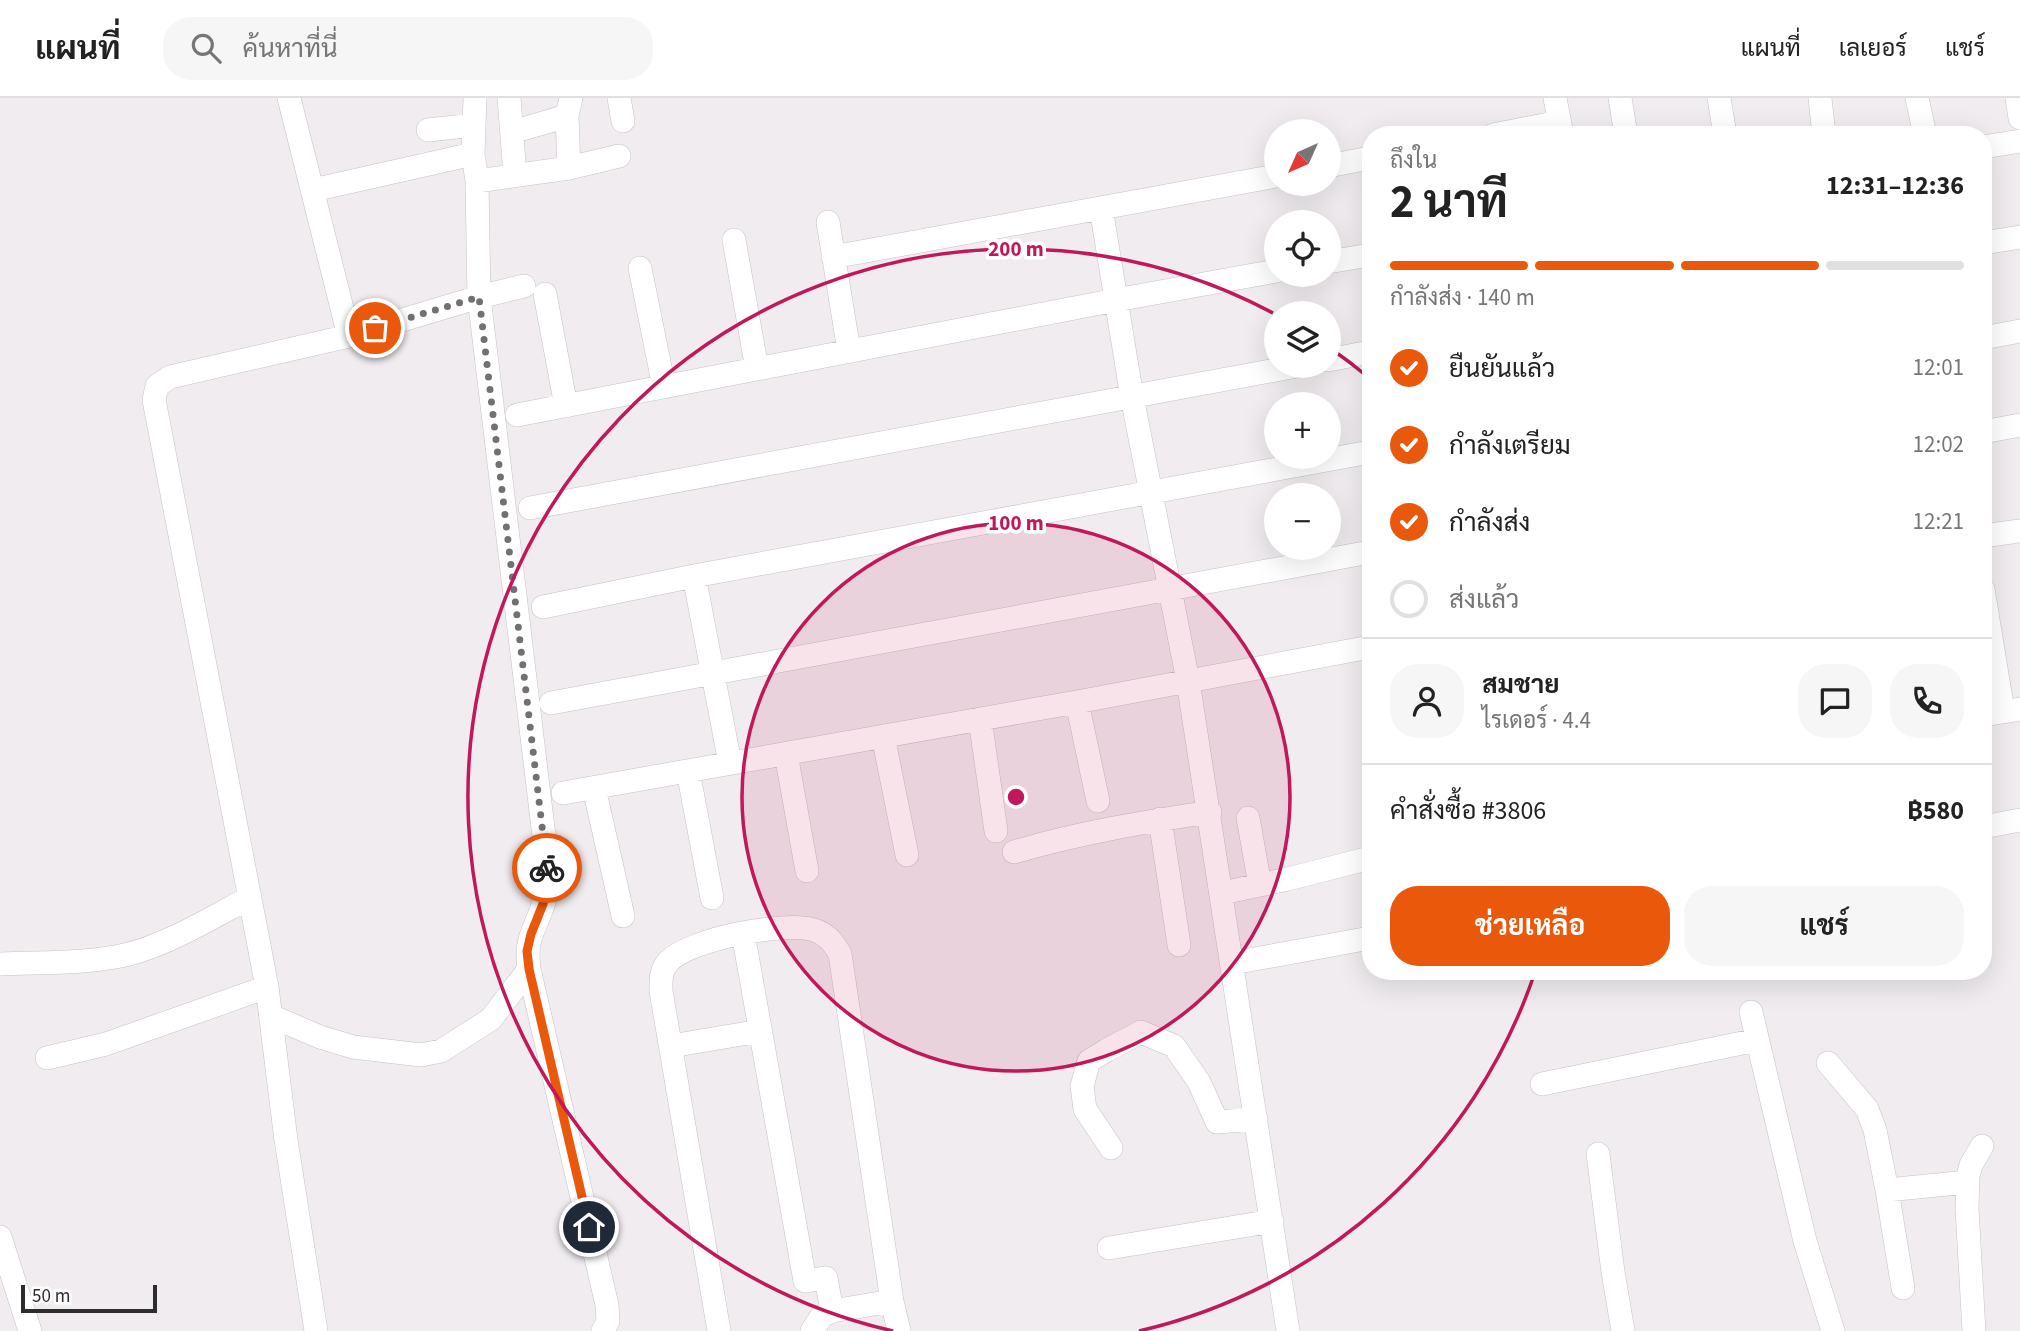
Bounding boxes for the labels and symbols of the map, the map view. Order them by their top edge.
north arrow [1264,119,1340,196]
text: 200 m [988,234,1044,264]
pin [345,298,405,358]
text: 100 m [988,508,1044,538]
centre of rings [1004,785,1028,809]
courier [512,833,582,903]
pin [559,1197,619,1257]
scale bar [21,1282,158,1314]

